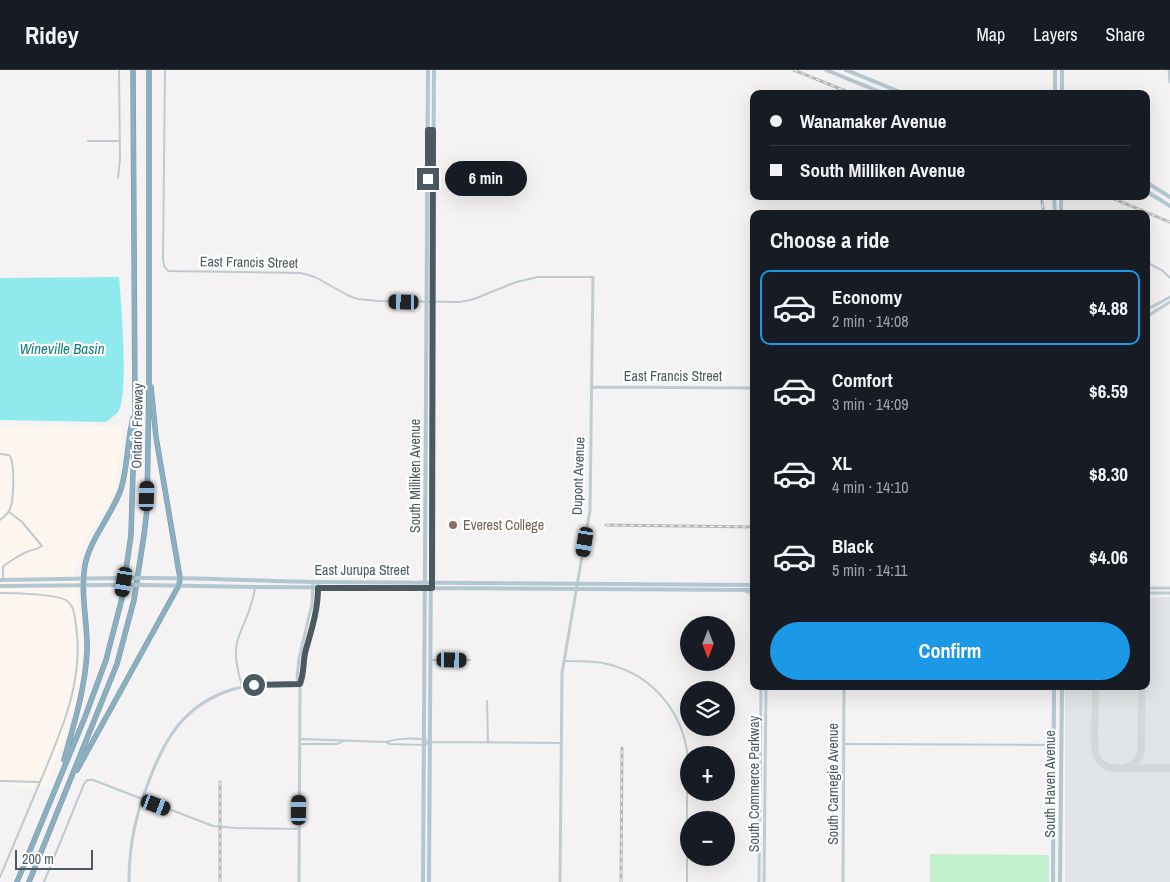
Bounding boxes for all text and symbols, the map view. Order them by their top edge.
text: Ridey [25,19,79,51]
text: Map [977,22,1005,47]
text: Layers [1033,22,1078,47]
text: Share [1106,22,1145,47]
text: Wanamaker Avenue [800,108,946,134]
text: South Milliken Avenue [800,157,965,183]
callout: 6 min [446,162,528,196]
text: 6 min [469,167,503,189]
route end [417,168,439,190]
text: Choose a ride [770,225,889,255]
street label: East Francis Street [200,252,298,272]
text: Economy [832,284,902,310]
icon: car [772,285,817,330]
car [388,294,419,310]
text: $4.88 [1089,295,1128,321]
text: 2 min · 14:08 [832,310,909,332]
water label: Wineville Basin [19,338,105,359]
street label: East Francis Street [624,367,722,385]
text: Comfort [832,367,893,393]
icon: car [772,368,817,413]
text: $6.59 [1089,378,1128,404]
street label: Ontario Freeway [127,383,147,469]
text: 3 min · 14:09 [832,393,909,415]
street label: South Milliken Avenue [406,419,424,533]
street label: Dupont Avenue [568,437,588,515]
text: XL [832,450,852,476]
icon: car [772,451,817,496]
text: $8.30 [1089,461,1128,487]
text: 4 min · 14:10 [832,476,909,498]
car [138,481,155,511]
place label: Everest College [463,516,544,534]
marker: Everest College [447,519,459,531]
car [575,526,594,558]
text: Black [832,533,874,559]
icon: car [772,534,817,579]
text: $4.06 [1089,544,1128,570]
text: 5 min · 14:11 [832,559,908,581]
street label: East Jurupa Street [314,561,410,579]
car [114,566,133,598]
north arrow [680,616,735,671]
map controls [680,616,735,866]
button: Confirm [770,622,1130,680]
car [436,652,467,668]
route start [243,674,265,696]
button: layers [680,681,735,736]
street label: South Commerce Parkway [745,715,763,852]
street label: South Carnegie Avenue [824,723,842,845]
street label: South Haven Avenue [1041,730,1059,838]
button: + [680,746,735,801]
car [139,793,172,817]
car [291,795,306,825]
button: − [680,811,735,866]
scale bar [15,847,92,870]
text: 200 m [22,850,54,868]

